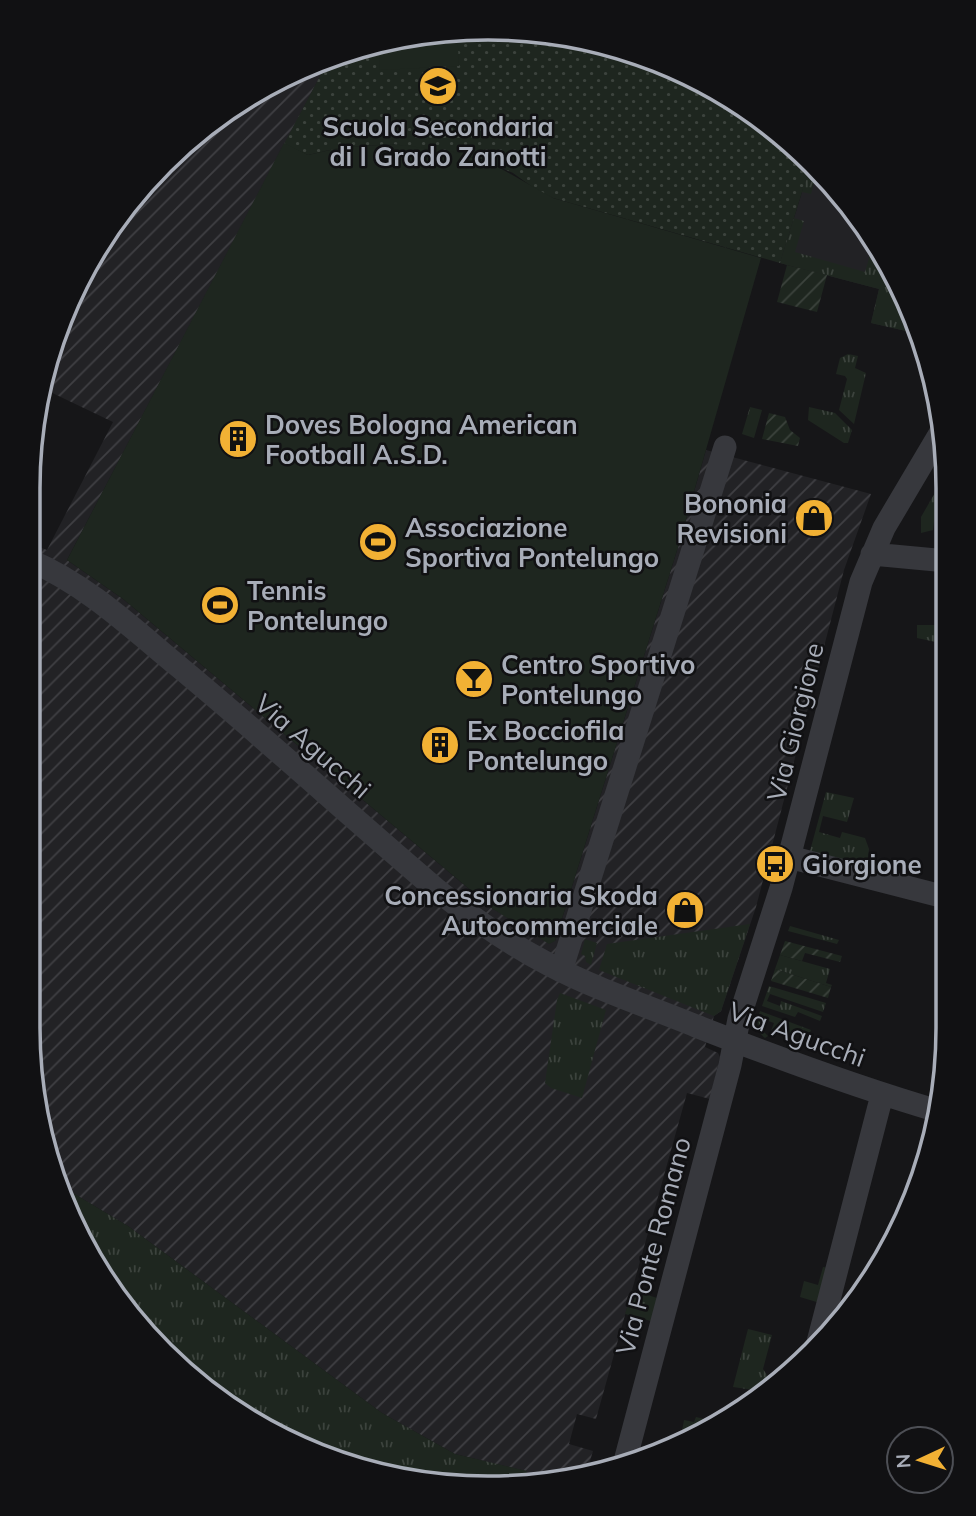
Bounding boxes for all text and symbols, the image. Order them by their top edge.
school or university icon: Scuola Secondaria di I Grado Zanotti [417,65,459,107]
place label: Scuola Secondaria di I Grado Zanotti [322,110,554,173]
place label: Doves Bologna American Football A.S.D. [265,408,578,471]
building icon: Doves Bologna American Football A.S.D. [217,418,259,460]
place label: Bononia Revisioni [676,487,787,550]
shop icon: Bononia Revisioni [793,497,835,539]
place label: Associazione Sportiva Pontelungo [405,511,659,574]
sports icon: Associazione Sportiva Pontelungo [357,521,399,563]
place label: Tennis Pontelungo [247,574,388,637]
sports icon: Tennis Pontelungo [199,584,241,626]
street label: Via Giorgione [759,639,831,805]
place label: Centro Sportivo Pontelungo [501,648,695,711]
bar icon: Centro Sportivo Pontelungo [453,658,495,700]
street label: Via Agucchi [248,687,378,805]
place label: Ex Bocciofila Pontelungo [467,714,624,777]
building icon: Ex Bocciofila Pontelungo [419,724,461,766]
bus stop icon: Giorgione [754,843,796,885]
place label: Giorgione [802,848,922,881]
place label: Concessionaria Skoda Autocommerciale [384,879,658,942]
shop icon: Concessionaria Skoda Autocommerciale [664,889,706,931]
street label: Via Agucchi [724,994,870,1074]
street label: Via Ponte Romano [608,1133,698,1359]
north arrow [885,1425,955,1495]
text: N [891,1453,916,1469]

